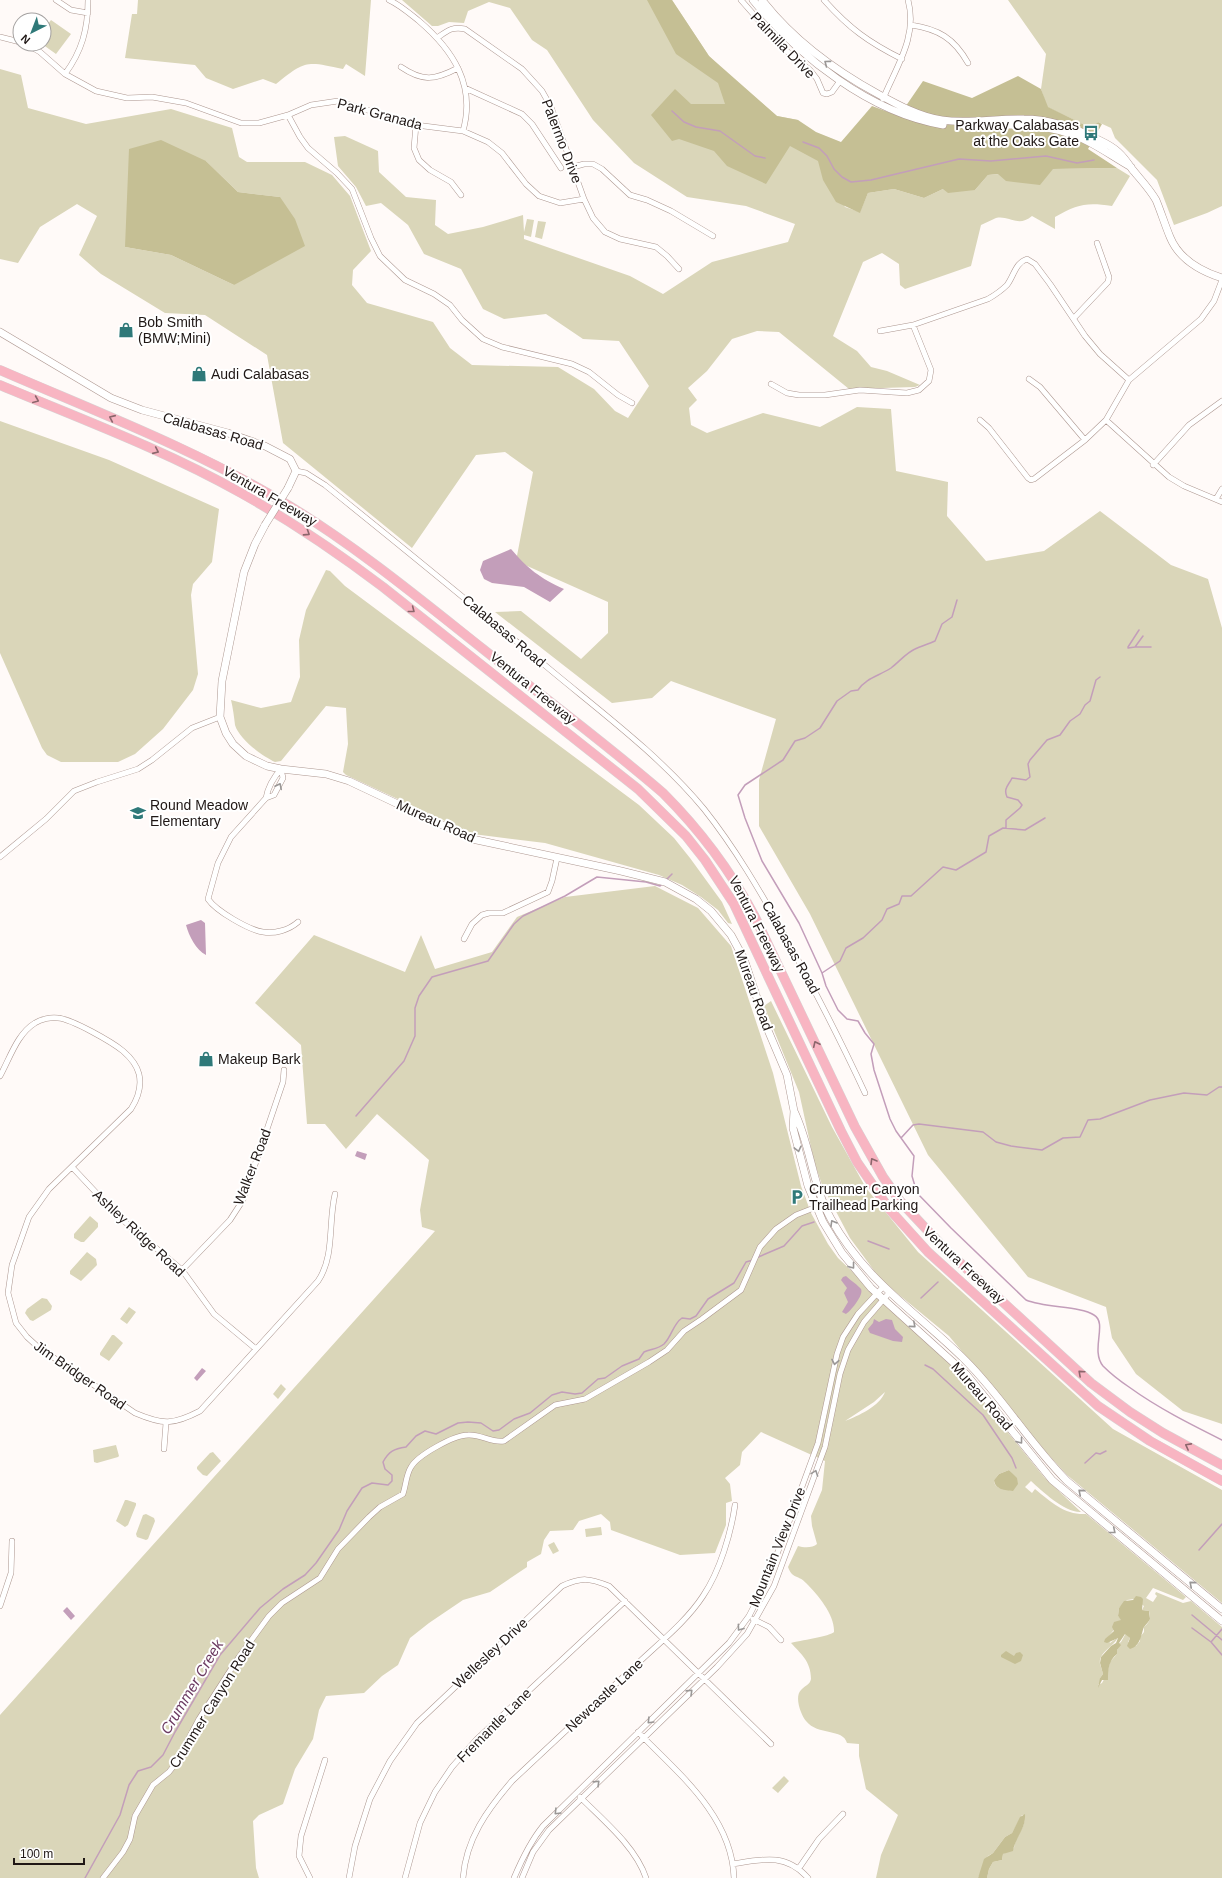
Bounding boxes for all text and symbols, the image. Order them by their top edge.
street label: Palmilla Drive [748,9,819,81]
north arrow [12,12,52,52]
text: N [18,32,32,47]
one-way arrow [824,61,831,68]
street label: Park Granada [336,95,424,133]
street label: Palermo Drive [539,97,585,185]
place label: Parkway Calabasas at the Oaks Gate [955,117,1079,149]
bus stop icon: Parkway Calabasas at the Oaks Gate [1082,124,1100,142]
place label: Bob Smith (BMW;Mini) [138,314,211,346]
shop icon: Bob Smith (BMW;Mini) [117,321,135,339]
shop icon: Audi Calabasas [190,365,208,383]
place label: Audi Calabasas [211,366,309,382]
one-way arrow [32,396,39,404]
street label: Calabasas Road [161,409,265,453]
one-way arrow [109,415,116,423]
one-way arrow [152,447,159,455]
street label: Ventura Freeway [220,463,320,529]
one-way arrow [302,529,309,536]
street label: Calabasas Road [459,592,549,670]
one-way arrow [407,605,414,612]
street label: Ventura Freeway [487,648,579,728]
one-way arrow [274,783,281,790]
street label: Mureau Road [394,796,478,846]
place label: Round Meadow Elementary [150,797,249,829]
school or university icon: Round Meadow Elementary [129,804,147,822]
street label: Ventura Freeway [726,873,788,975]
street label: Calabasas Road [759,898,823,996]
street label: Mureau Road [732,947,776,1033]
one-way arrow [812,1041,820,1048]
shop icon: Makeup Bark [197,1050,215,1068]
place label: Makeup Bark [218,1051,301,1067]
street label: Walker Road [230,1127,274,1207]
one-way arrow [793,1146,802,1153]
one-way arrow [870,1158,878,1165]
place label: Crummer Canyon Trailhead Parking [809,1181,919,1213]
street label: Ashley Ridge Road [90,1186,188,1280]
parking icon: Crummer Canyon Trailhead Parking [788,1188,806,1206]
one-way arrow [831,1220,838,1227]
street label: Ventura Freeway [920,1223,1008,1307]
one-way arrow [847,1262,854,1269]
one-way arrow [908,1321,915,1328]
street label: Jim Bridger Road [31,1337,129,1413]
one-way arrow [831,1359,840,1365]
street label: Mureau Road [948,1359,1016,1433]
one-way arrow [1078,1371,1085,1378]
one-way arrow [1015,1436,1022,1443]
one-way arrow [1184,1443,1192,1451]
one-way arrow [811,1470,819,1477]
street label: Mountain View Drive [746,1484,808,1609]
one-way arrow [1078,1490,1086,1497]
one-way arrow [1108,1526,1115,1533]
one-way arrow [1189,1581,1197,1588]
street label: Wellesley Drive [449,1614,531,1692]
one-way arrow [737,1624,745,1631]
water label: Crummer Creek [157,1635,227,1737]
street label: Crummer Canyon Road [166,1637,258,1771]
street label: Newcastle Lane [562,1655,646,1735]
street label: Fremantle Lane [454,1685,534,1765]
one-way arrow [685,1689,693,1697]
one-way arrow [647,1716,655,1724]
one-way arrow [592,1780,600,1787]
one-way arrow [554,1807,562,1815]
scale bar [14,1840,84,1866]
text: 100 m [20,1847,53,1861]

